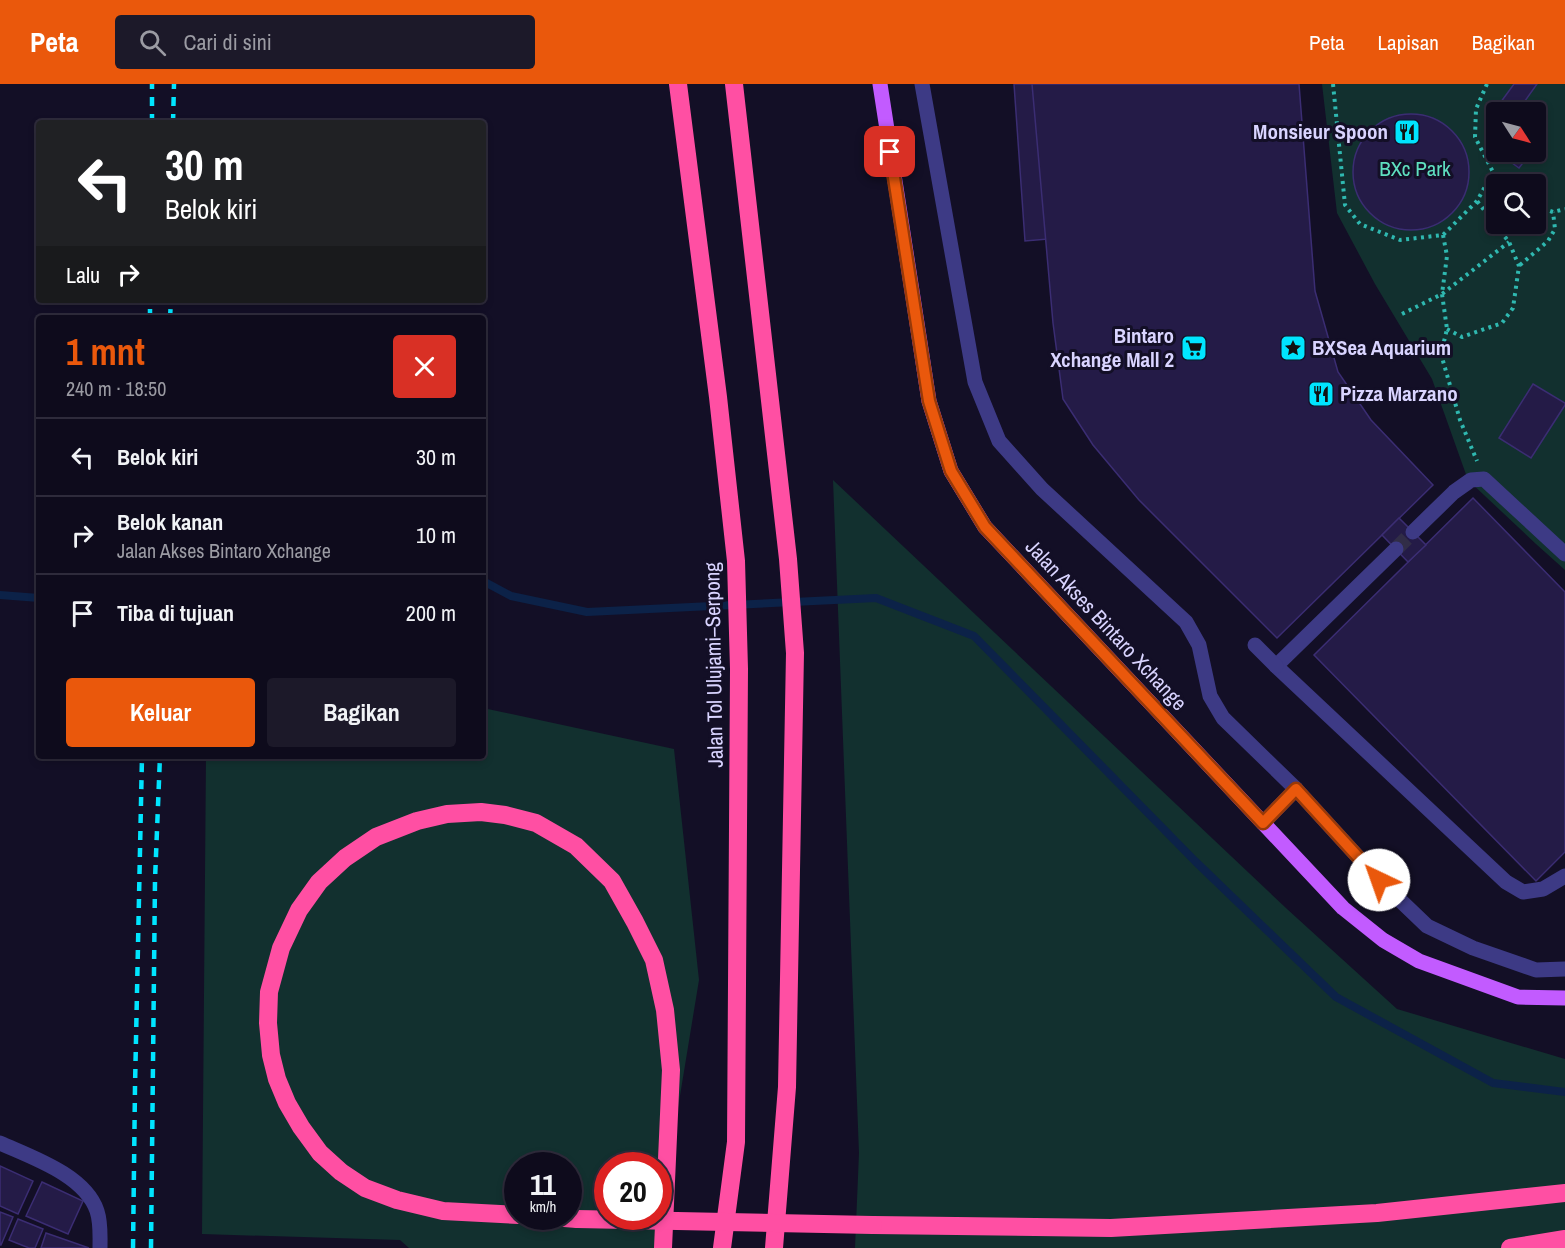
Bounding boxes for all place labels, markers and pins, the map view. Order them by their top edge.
place label: Monsieur Spoon [1253,117,1388,146]
restaurant icon: Monsieur Spoon [1392,117,1422,147]
pin [864,126,915,177]
place label: Bintaro Xchange Mall 2 [1050,321,1174,374]
supermarket icon: Bintaro Xchange Mall 2 [1179,333,1209,363]
place icon: BXSea Aquarium [1278,333,1308,363]
place label: BXSea Aquarium [1312,333,1451,362]
restaurant icon: Pizza Marzano [1306,379,1336,409]
place label: Pizza Marzano [1340,379,1458,408]

